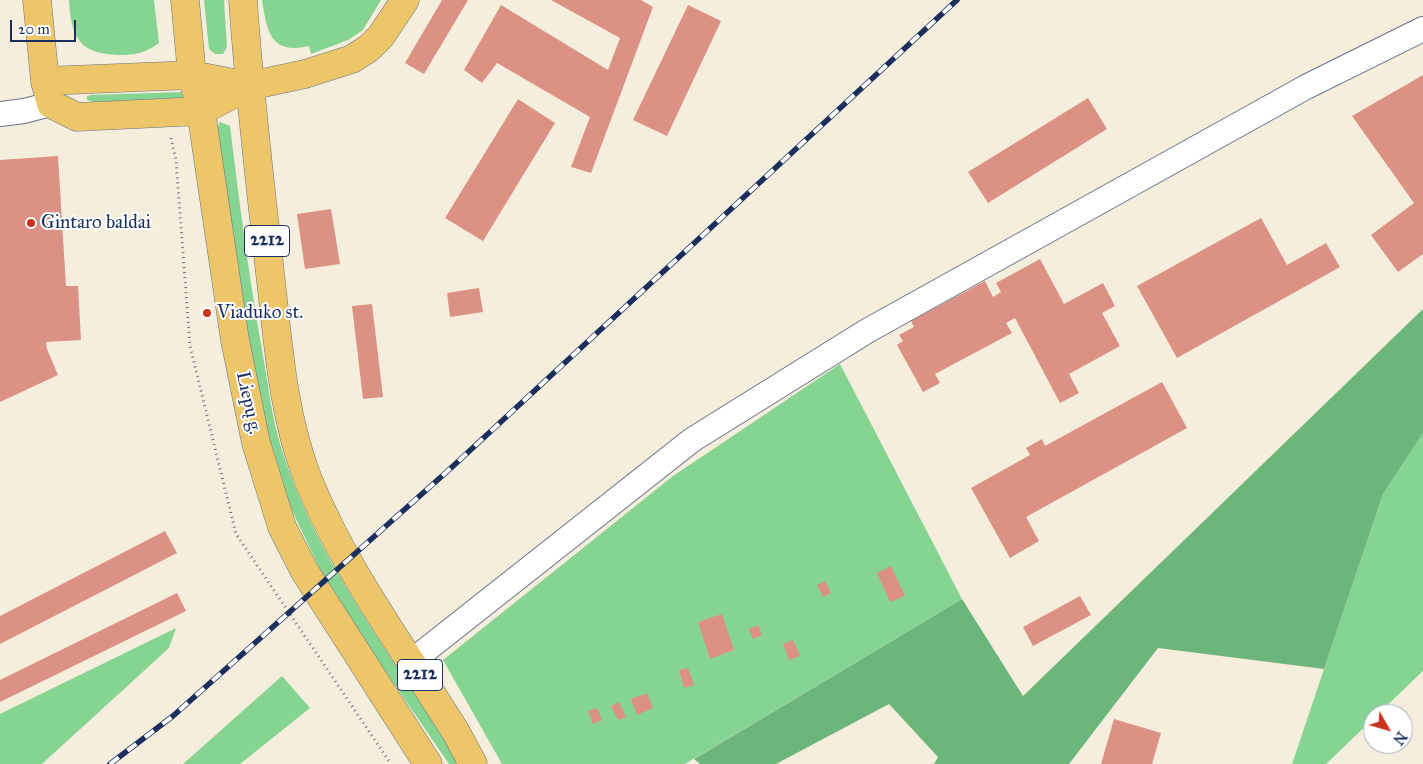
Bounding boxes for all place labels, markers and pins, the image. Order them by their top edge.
place label: Gintaro baldai [41,212,151,234]
marker: Gintaro baldai [25,217,37,229]
place label: Viaduko st. [217,302,303,324]
marker: Viaduko st. [201,307,213,319]

